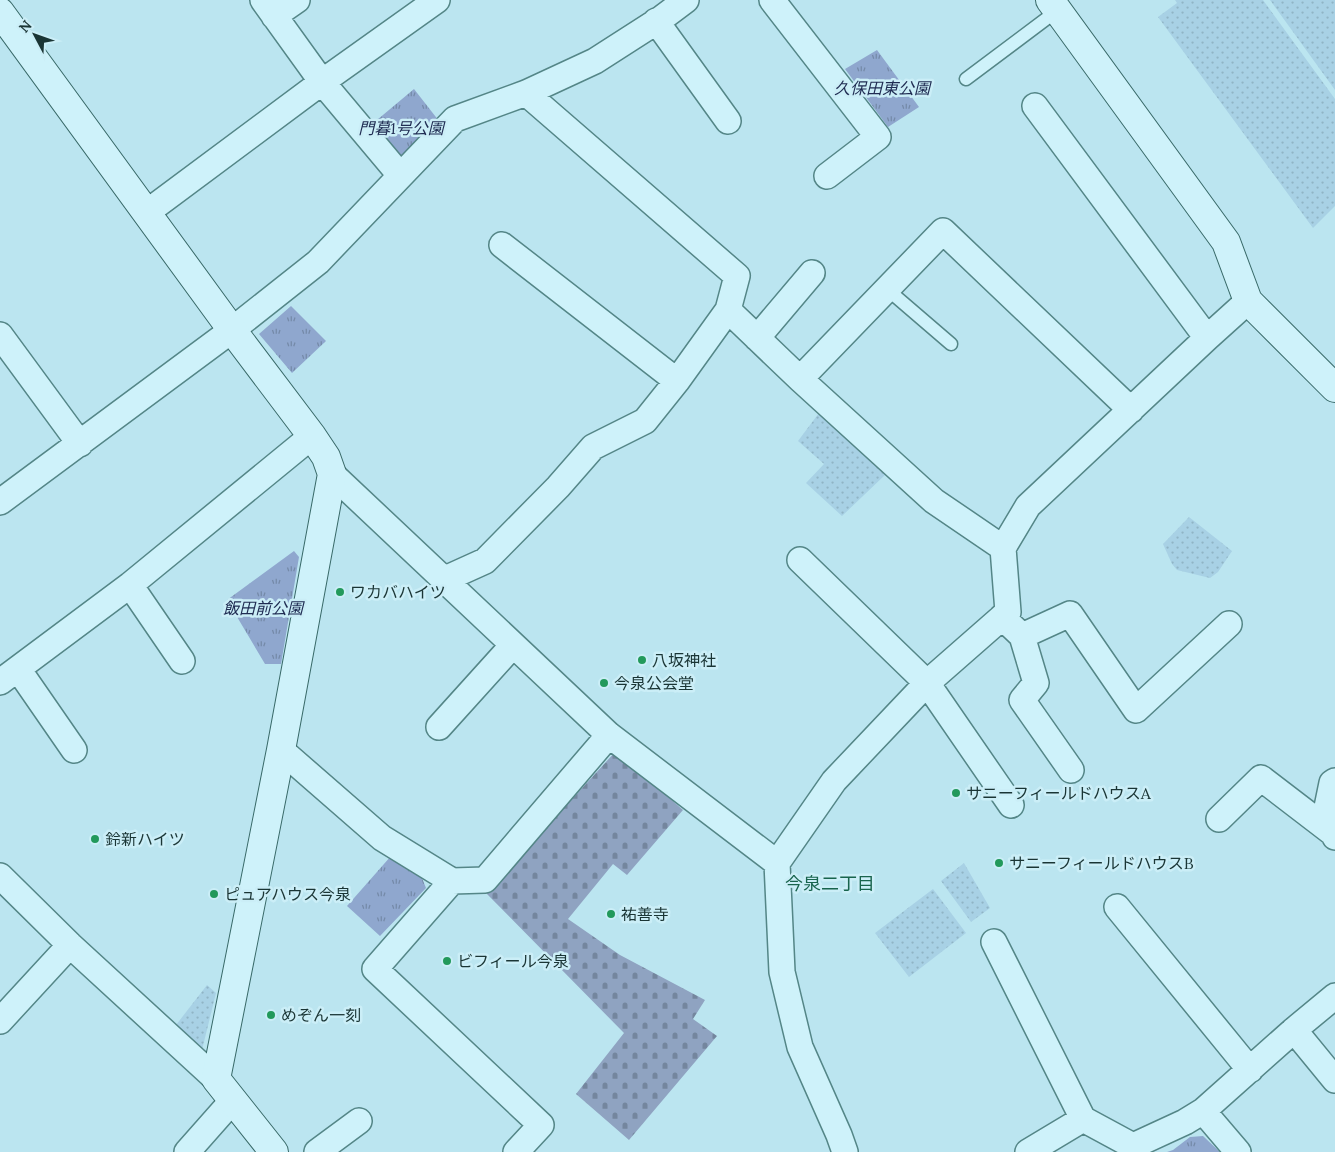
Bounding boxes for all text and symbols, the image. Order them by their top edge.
north arrow [10,10,60,60]
text: N [15,16,36,36]
park label: 久保田東公園 [834,78,932,98]
park label: 門暮1号公園 [358,118,446,138]
place label: ワカバハイツ [350,582,446,602]
marker: ワカバハイツ [334,586,346,598]
park label: 飯田前公園 [223,598,305,618]
place label: 八坂神社 [652,650,716,670]
marker: 八坂神社 [636,654,648,666]
place label: 今泉公会堂 [614,673,694,693]
marker: 今泉公会堂 [598,677,610,689]
place label: サニーフィールドハウスA [966,783,1152,803]
marker: サニーフィールドハウスA [950,787,962,799]
place label: 鈴新ハイツ [105,829,185,849]
marker: 鈴新ハイツ [89,833,101,845]
place label: サニーフィールドハウスB [1009,853,1194,873]
marker: サニーフィールドハウスB [993,857,1005,869]
district label: 今泉二丁目 [785,872,875,895]
place label: ピュアハウス今泉 [224,884,351,904]
marker: ピュアハウス今泉 [208,888,220,900]
place label: 祐善寺 [621,904,669,924]
marker: 祐善寺 [605,908,617,920]
place label: ビフィール今泉 [457,951,569,971]
marker: ビフィール今泉 [441,955,453,967]
place label: めぞん一刻 [281,1005,361,1025]
marker: めぞん一刻 [265,1009,277,1021]

